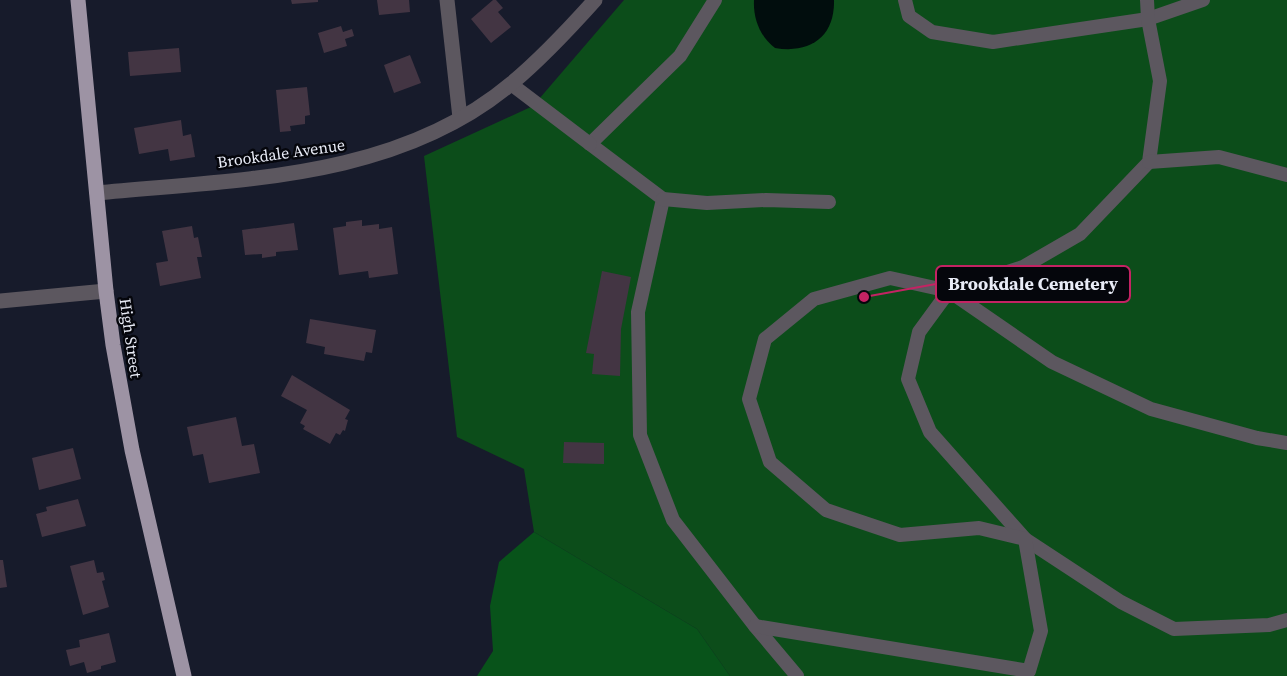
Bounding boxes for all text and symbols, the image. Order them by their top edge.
street label: Brookdale Avenue [216,133,346,173]
callout: Brookdale Cemetery [936,266,1130,302]
text: Brookdale Cemetery [948,271,1118,296]
street label: High Street [115,297,148,380]

